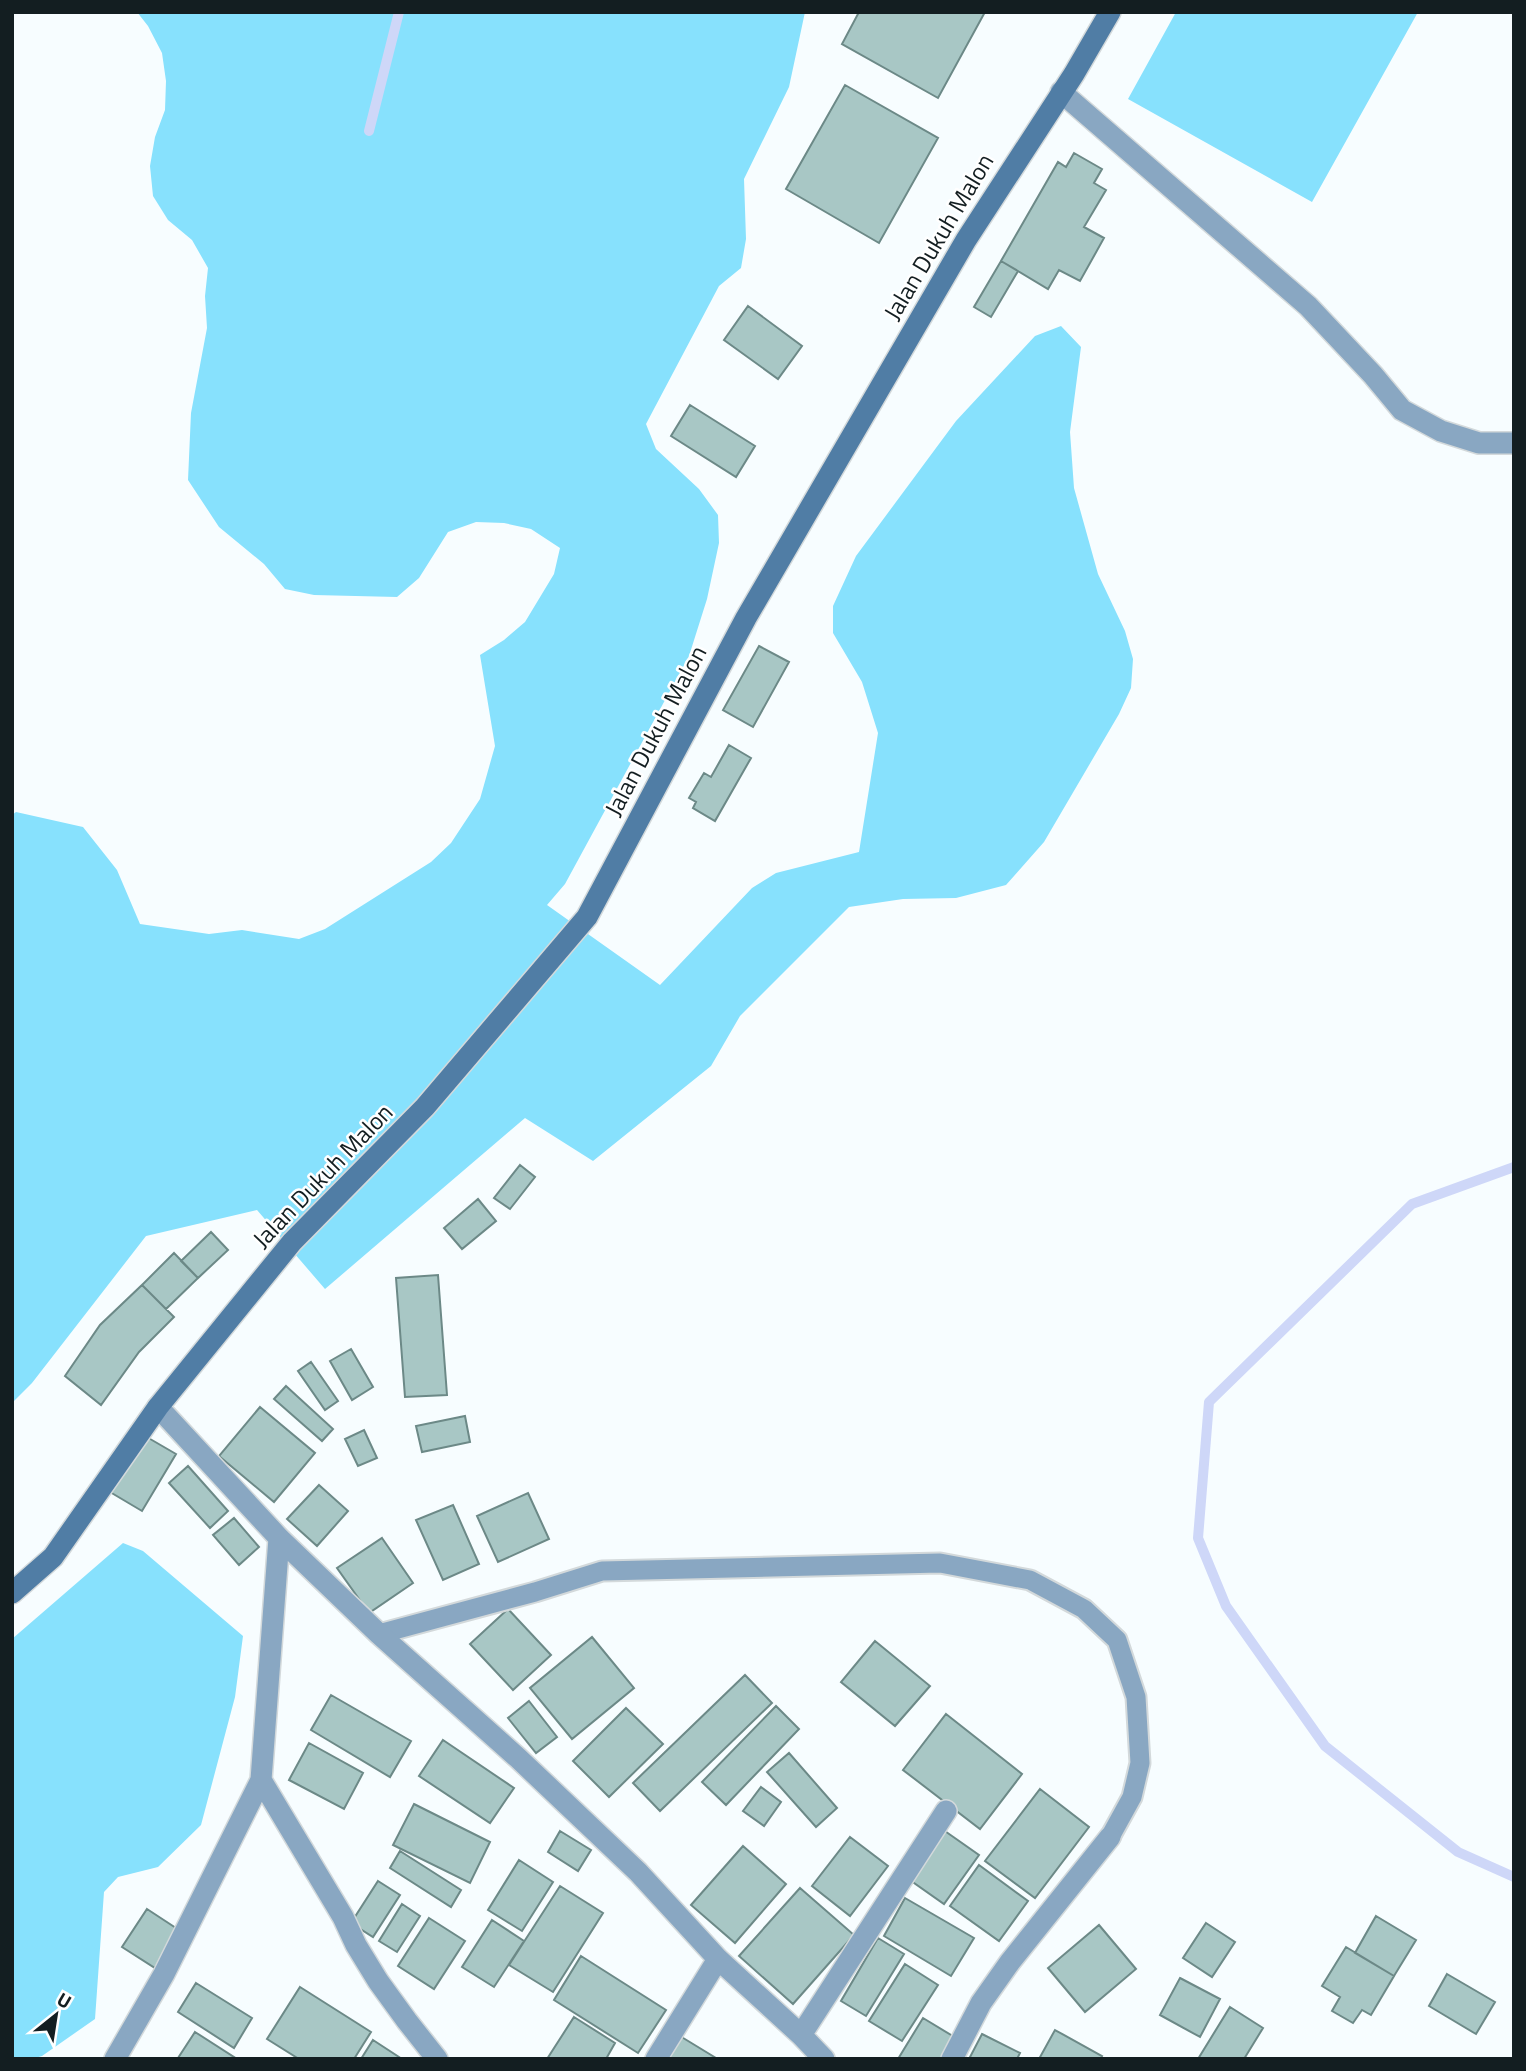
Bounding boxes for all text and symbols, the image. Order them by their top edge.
street label: Jalan Dukuh Malon [874,146,1002,327]
street label: Jalan Dukuh Malon [595,639,715,822]
street label: Jalan Dukuh Malon [244,1095,401,1256]
north arrow [21,1980,91,2050]
text: U [52,1984,77,2016]

